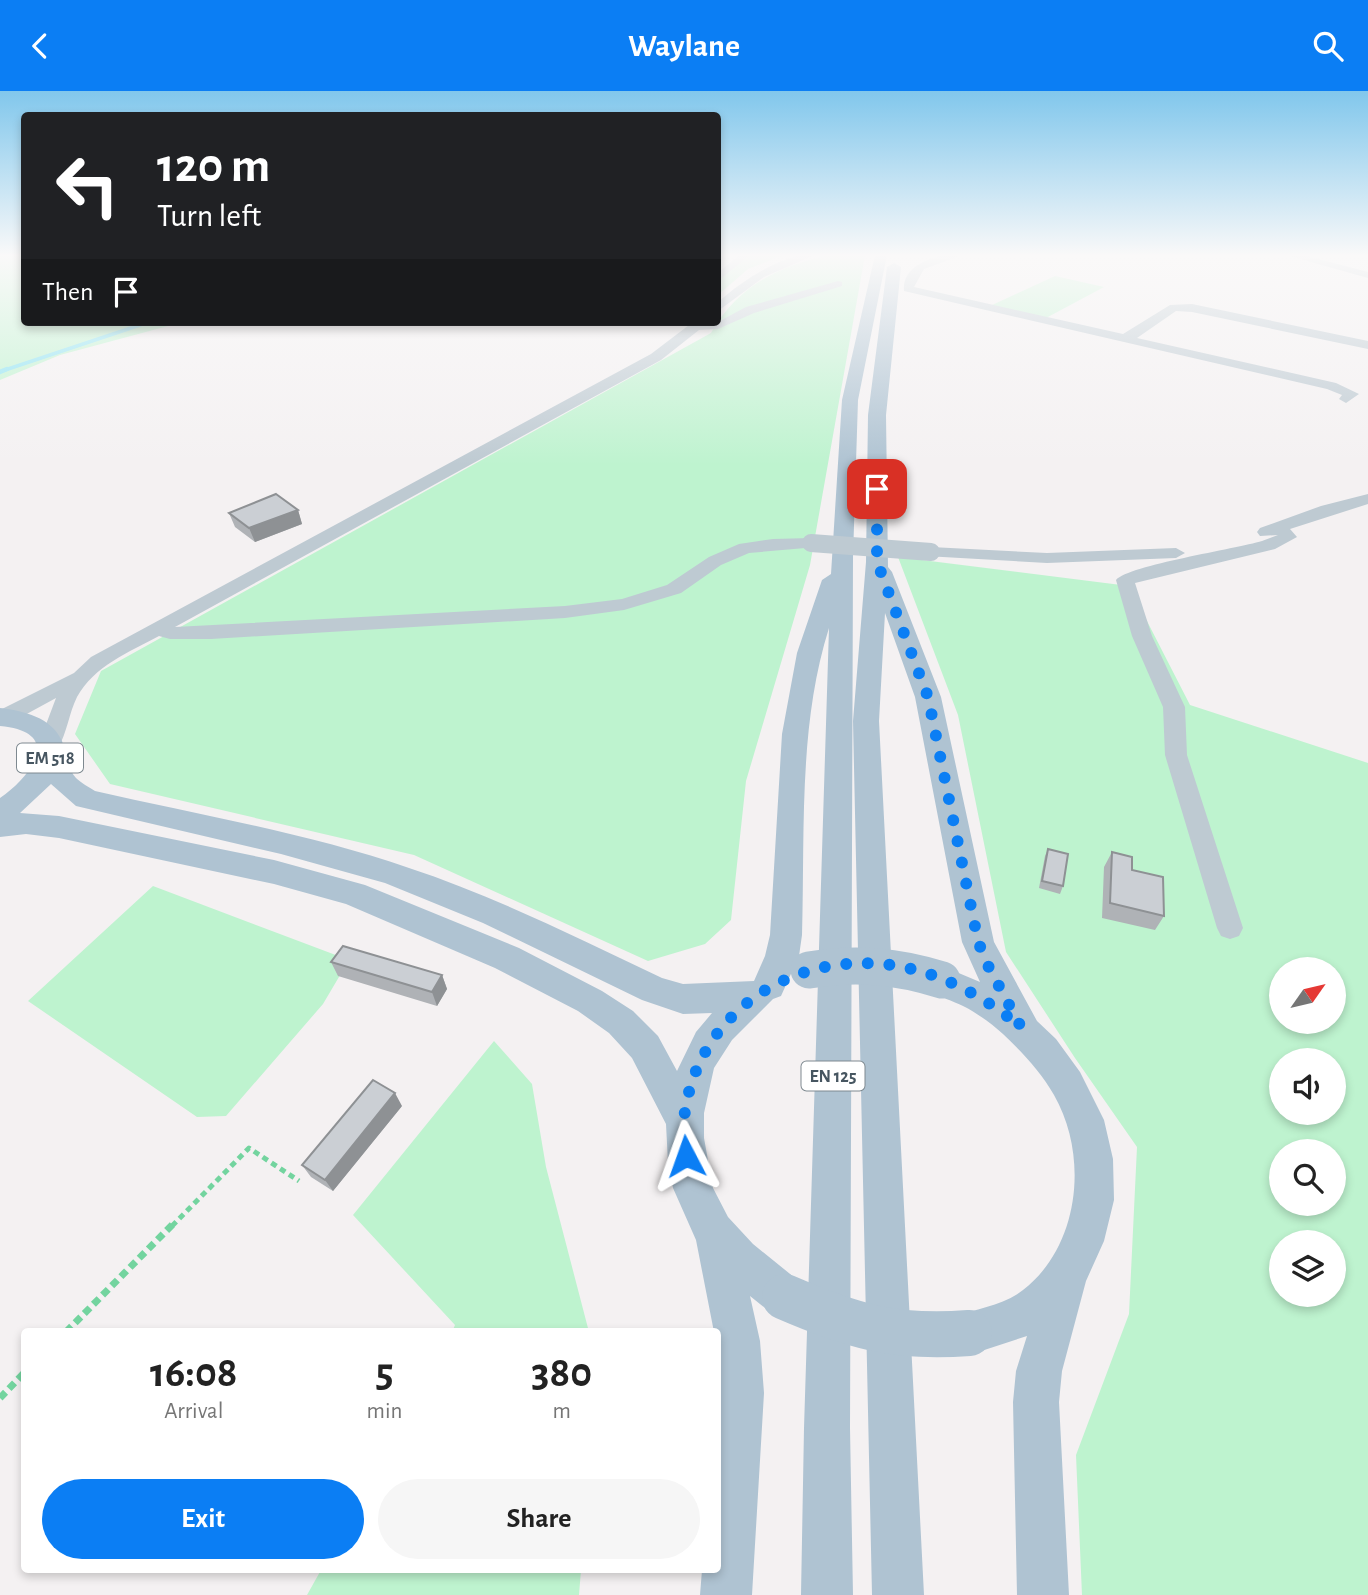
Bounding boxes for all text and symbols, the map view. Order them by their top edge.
icon: back [21,27,59,65]
icon: search [1309,27,1347,65]
text: Waylane [628,30,740,62]
icon: left [42,140,133,231]
text: 120 m [157,142,270,191]
text: Turn left [157,200,261,232]
icon: arrive [107,273,145,311]
text: Then [42,279,93,305]
pin [847,459,907,519]
icon: arrive [858,470,896,508]
road number: EM 518 [17,743,83,773]
north arrow [1269,957,1346,1034]
map controls [1269,957,1346,1307]
button: sound [1269,1048,1346,1125]
road number: EN 125 [802,1061,864,1091]
position arrow [649,1119,723,1193]
button: search [1269,1139,1346,1216]
button: layers [1269,1230,1346,1307]
text: 16:08 [150,1352,238,1394]
text: 5 [375,1352,394,1394]
text: 380 [531,1352,592,1394]
text: Arrival [164,1400,223,1423]
text: min [367,1400,402,1423]
text: m [552,1400,571,1423]
button: Exit [42,1479,364,1559]
button: Share [378,1479,700,1559]

